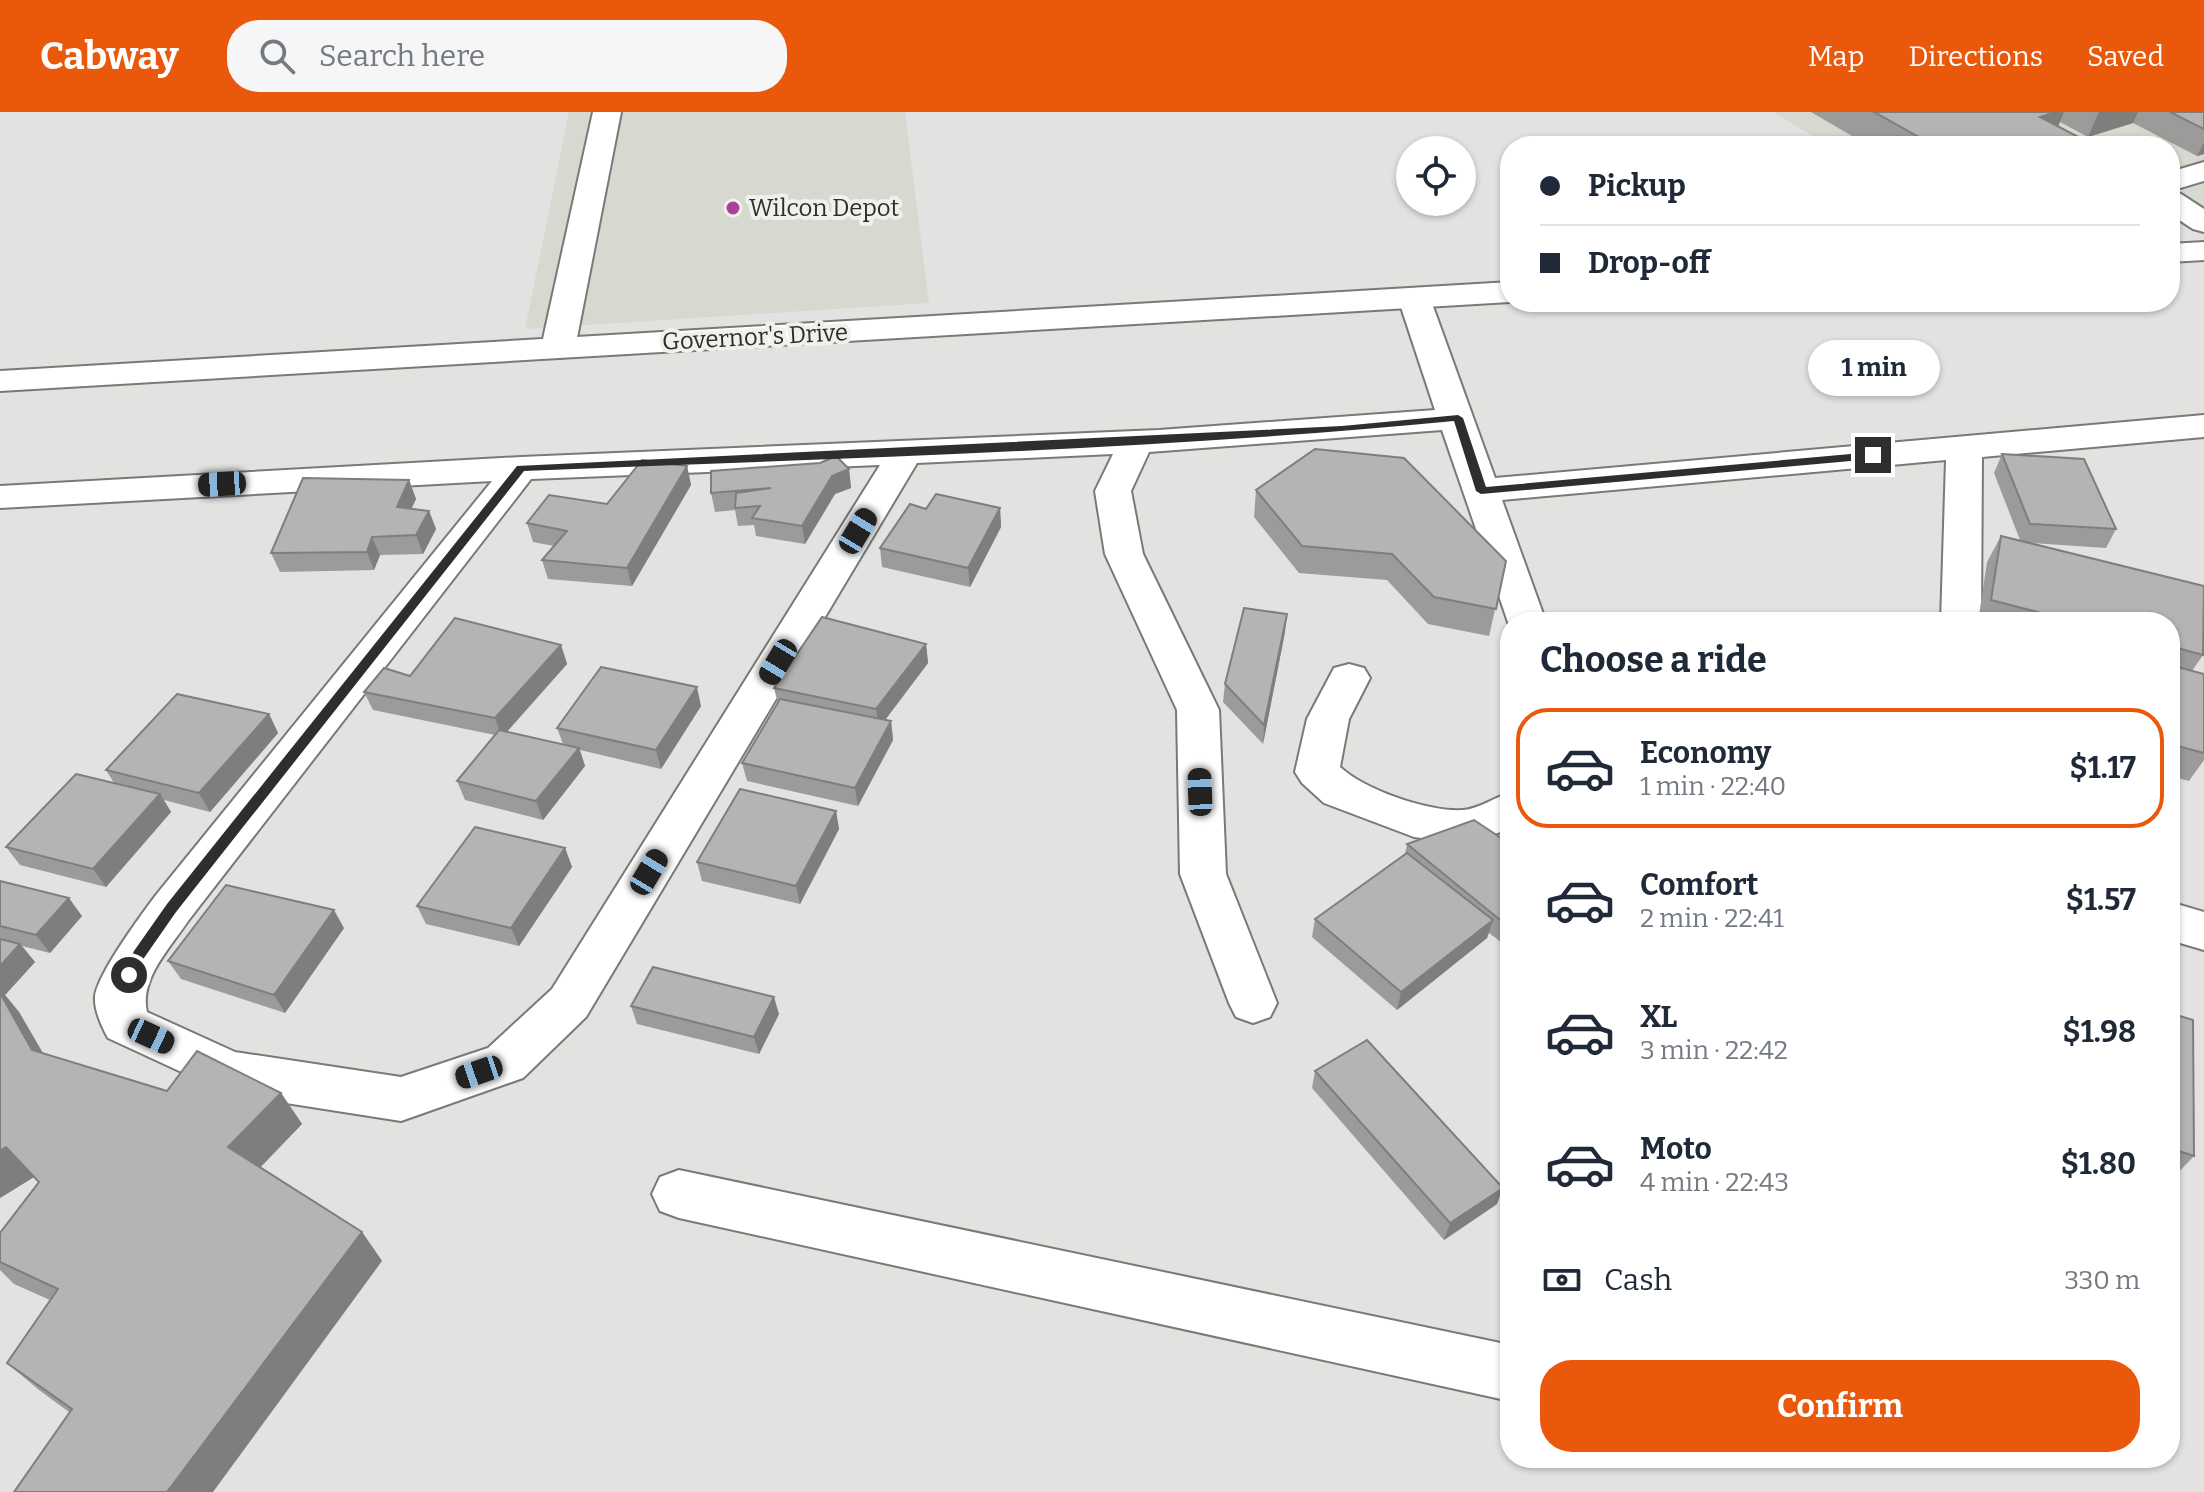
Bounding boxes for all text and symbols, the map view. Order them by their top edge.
search box [227,20,787,92]
text: Cabway [40,33,179,79]
icon: search [255,34,299,78]
text: Search here [319,38,485,74]
text: Map [1808,40,1864,73]
text: Directions [1908,40,2043,73]
text: Saved [2087,40,2164,73]
map controls [1396,136,1476,216]
button: locate [1396,136,1476,216]
text: Pickup [1588,168,1686,204]
place label: Wilcon Depot [749,194,900,222]
marker: Wilcon Depot [724,199,742,217]
text: Drop-off [1588,245,1710,281]
street label: Governor's Drive [661,318,849,356]
callout: 1 min [1807,339,1939,395]
text: 1 min [1841,352,1907,383]
route end [1855,437,1891,473]
car [197,471,247,497]
car [835,504,881,558]
car [755,635,801,689]
text: Choose a ride [1540,638,1767,682]
icon: car [1544,732,1616,804]
text: Economy [1640,735,1771,771]
text: $1.17 [2070,750,2136,786]
car [1187,768,1213,816]
text: 1 min · 22:40 [1640,771,1786,802]
car [626,845,672,899]
icon: car [1544,864,1616,936]
text: Comfort [1640,867,1758,903]
text: $1.57 [2066,882,2136,918]
text: 2 min · 22:41 [1640,903,1784,934]
route start [111,957,147,993]
icon: car [1544,996,1616,1068]
text: XL [1640,999,1677,1035]
text: $1.98 [2063,1014,2136,1050]
car [124,1015,178,1057]
text: 3 min · 22:42 [1640,1035,1788,1066]
car [452,1053,506,1091]
icon: car [1544,1128,1616,1200]
text: Moto [1640,1131,1712,1167]
text: $1.80 [2061,1146,2136,1182]
text: 4 min · 22:43 [1640,1167,1789,1198]
icon: cash [1540,1258,1584,1302]
text: Cash [1604,1262,1672,1298]
text: 330 m [2064,1265,2140,1296]
button: Confirm [1540,1360,2140,1452]

